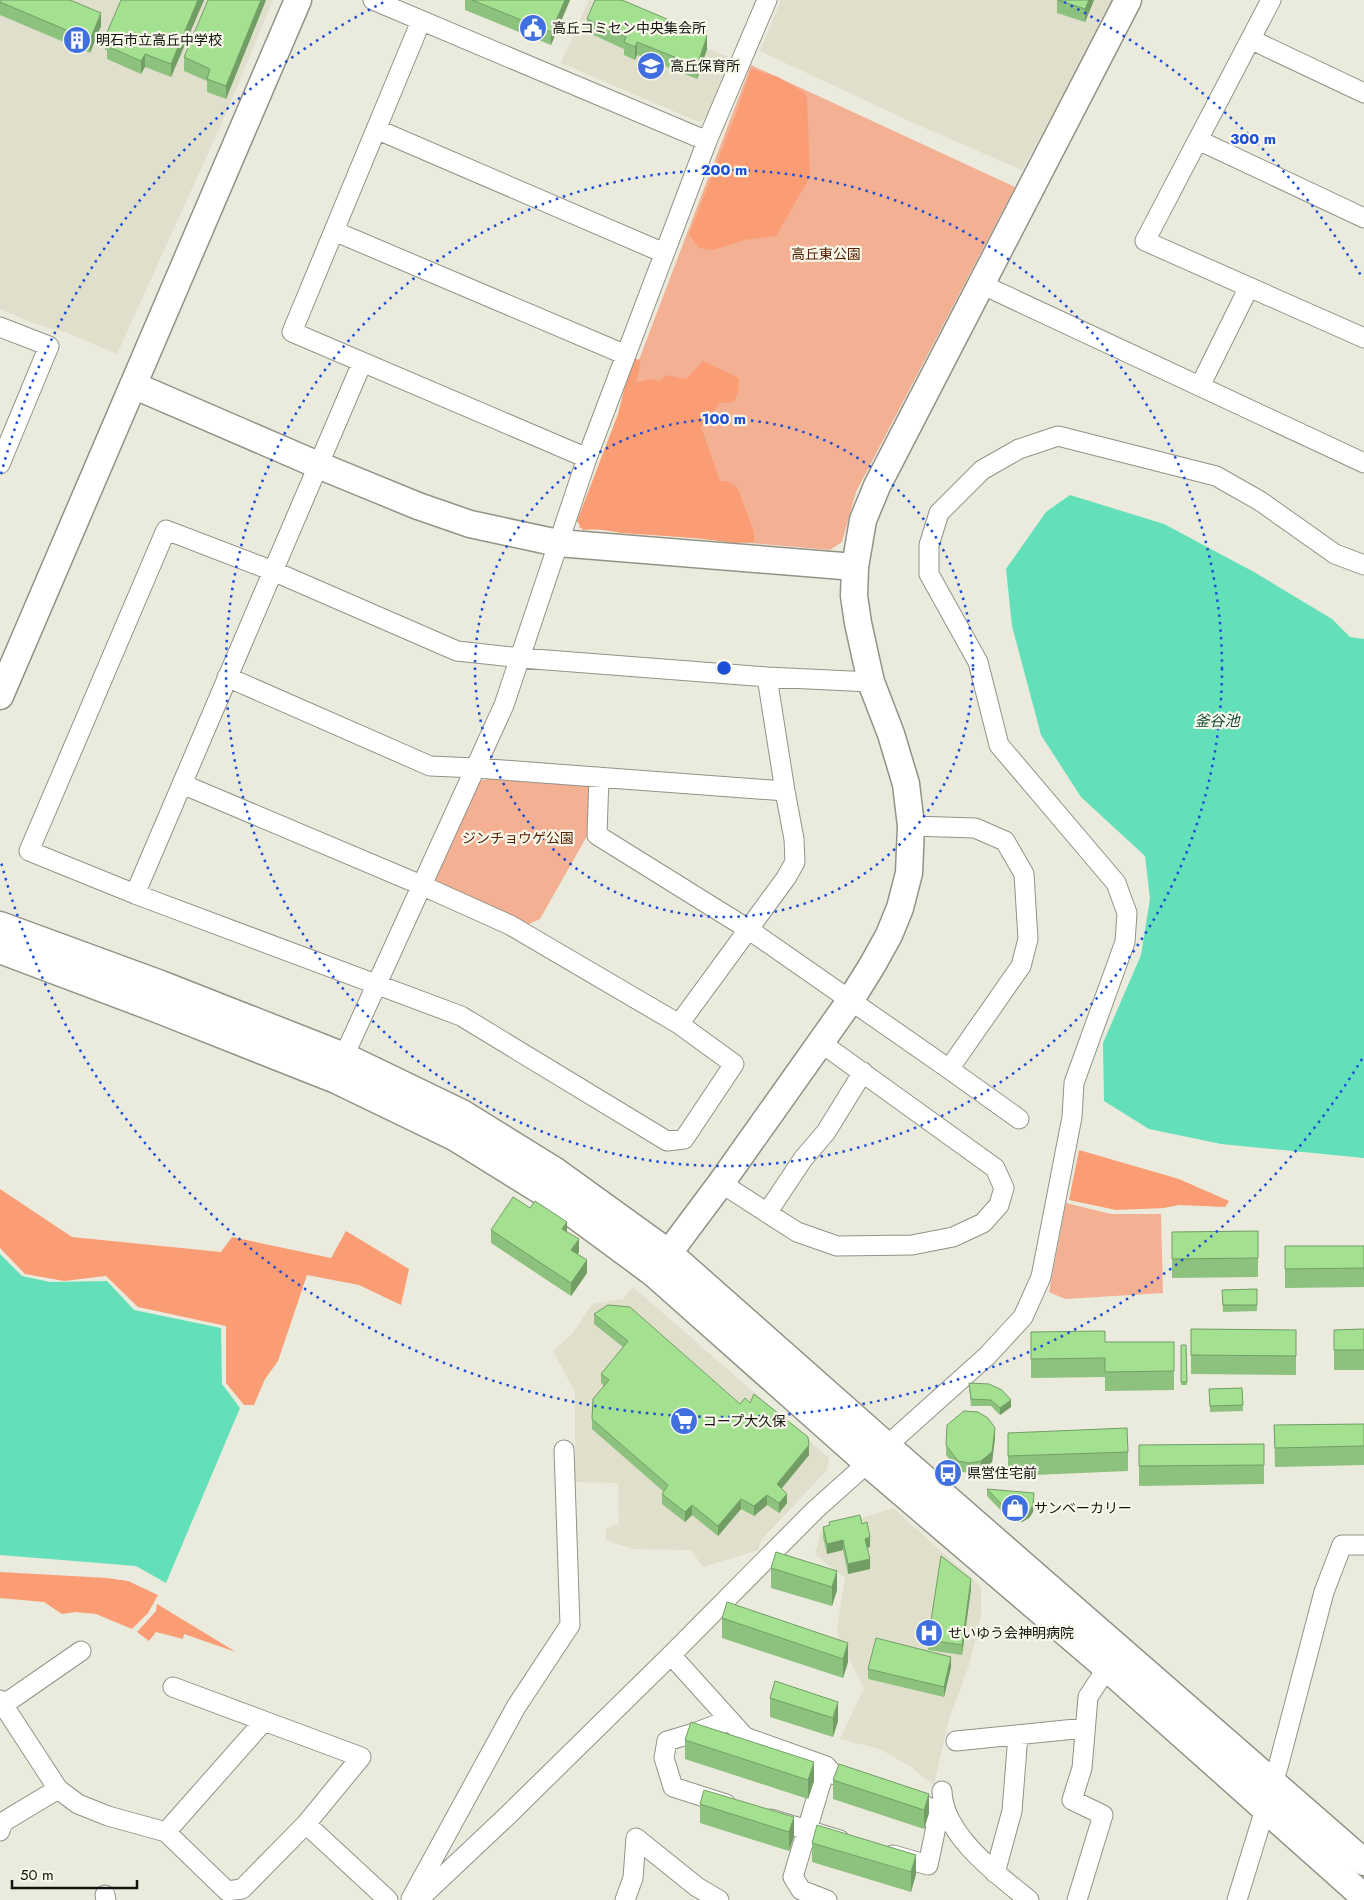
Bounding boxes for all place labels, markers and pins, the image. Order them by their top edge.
public building icon: 高丘コミセン中央集会所 [518,13,548,43]
place label: 高丘コミセン中央集会所 [552,18,706,38]
building icon: 明石市立高丘中学校 [62,25,92,55]
place label: 明石市立高丘中学校 [96,30,222,50]
school or university icon: 高丘保育所 [636,51,666,81]
place label: 高丘保育所 [670,56,740,76]
centre of rings [715,659,733,677]
supermarket icon: コープ大久保 [669,1406,699,1436]
place label: コープ大久保 [703,1411,786,1431]
bus stop icon: 県営住宅前 [933,1458,963,1488]
place label: 県営住宅前 [967,1463,1037,1483]
shop icon: サンベーカリー [1000,1493,1030,1523]
place label: サンベーカリー [1034,1498,1132,1518]
hospital icon: せいゆう会神明病院 [914,1618,944,1648]
place label: せいゆう会神明病院 [948,1623,1074,1643]

